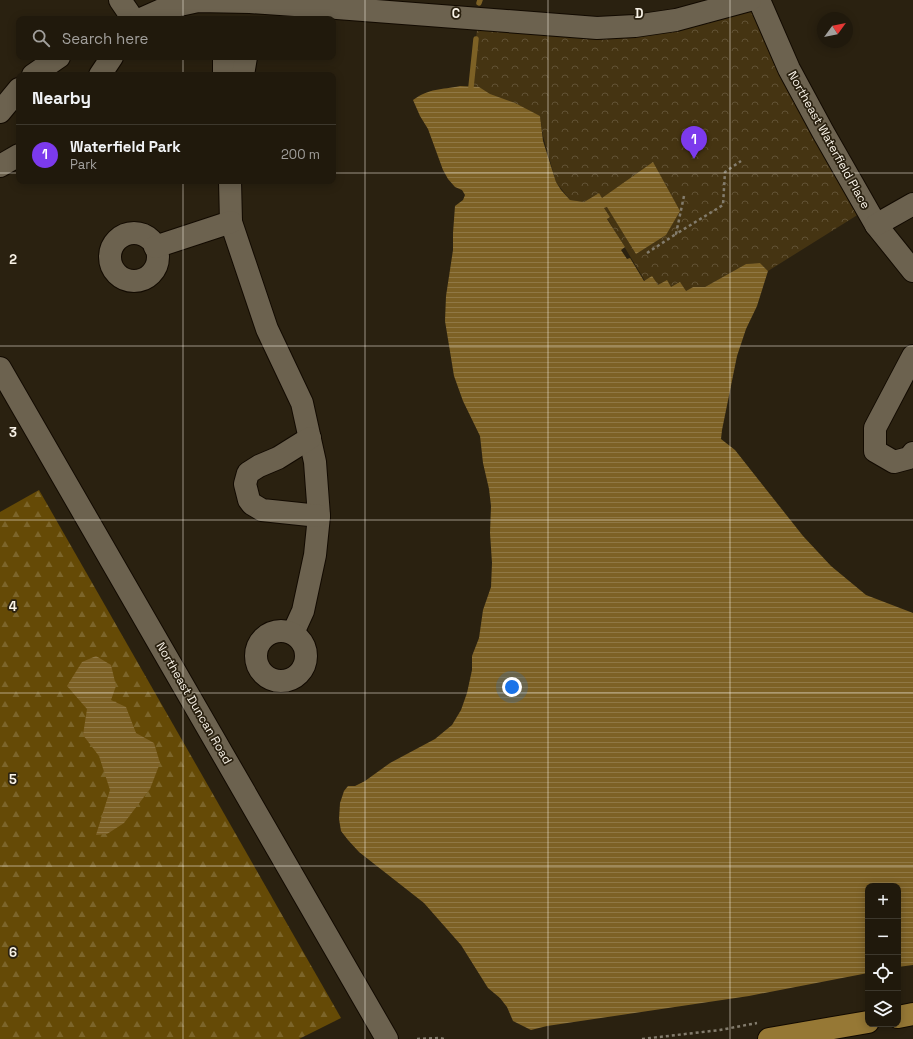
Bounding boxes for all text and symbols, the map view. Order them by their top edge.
text: C [452,5,460,22]
text: D [635,5,644,22]
north arrow [817,12,853,48]
search box [16,16,336,60]
icon: search [30,27,52,49]
text: Search here [62,29,148,48]
street label: Northeast Waterfield Place [784,68,874,212]
text: Nearby [32,87,91,109]
pin: 1 [681,126,707,159]
text: Waterfield Park [70,137,181,156]
text: 1 [42,146,48,163]
text: 200 m [281,146,320,163]
text: Park [70,156,97,173]
text: 2 [9,251,17,268]
text: 3 [9,424,17,441]
text: 4 [9,598,17,615]
street label: Northeast Duncan Road [153,639,235,767]
your location [502,677,522,697]
text: 5 [9,771,17,788]
map controls [865,883,901,1027]
button: + [865,883,901,919]
button: − [865,919,901,955]
text: 6 [9,944,17,961]
button: locate [865,955,901,991]
button: layers [865,991,901,1027]

